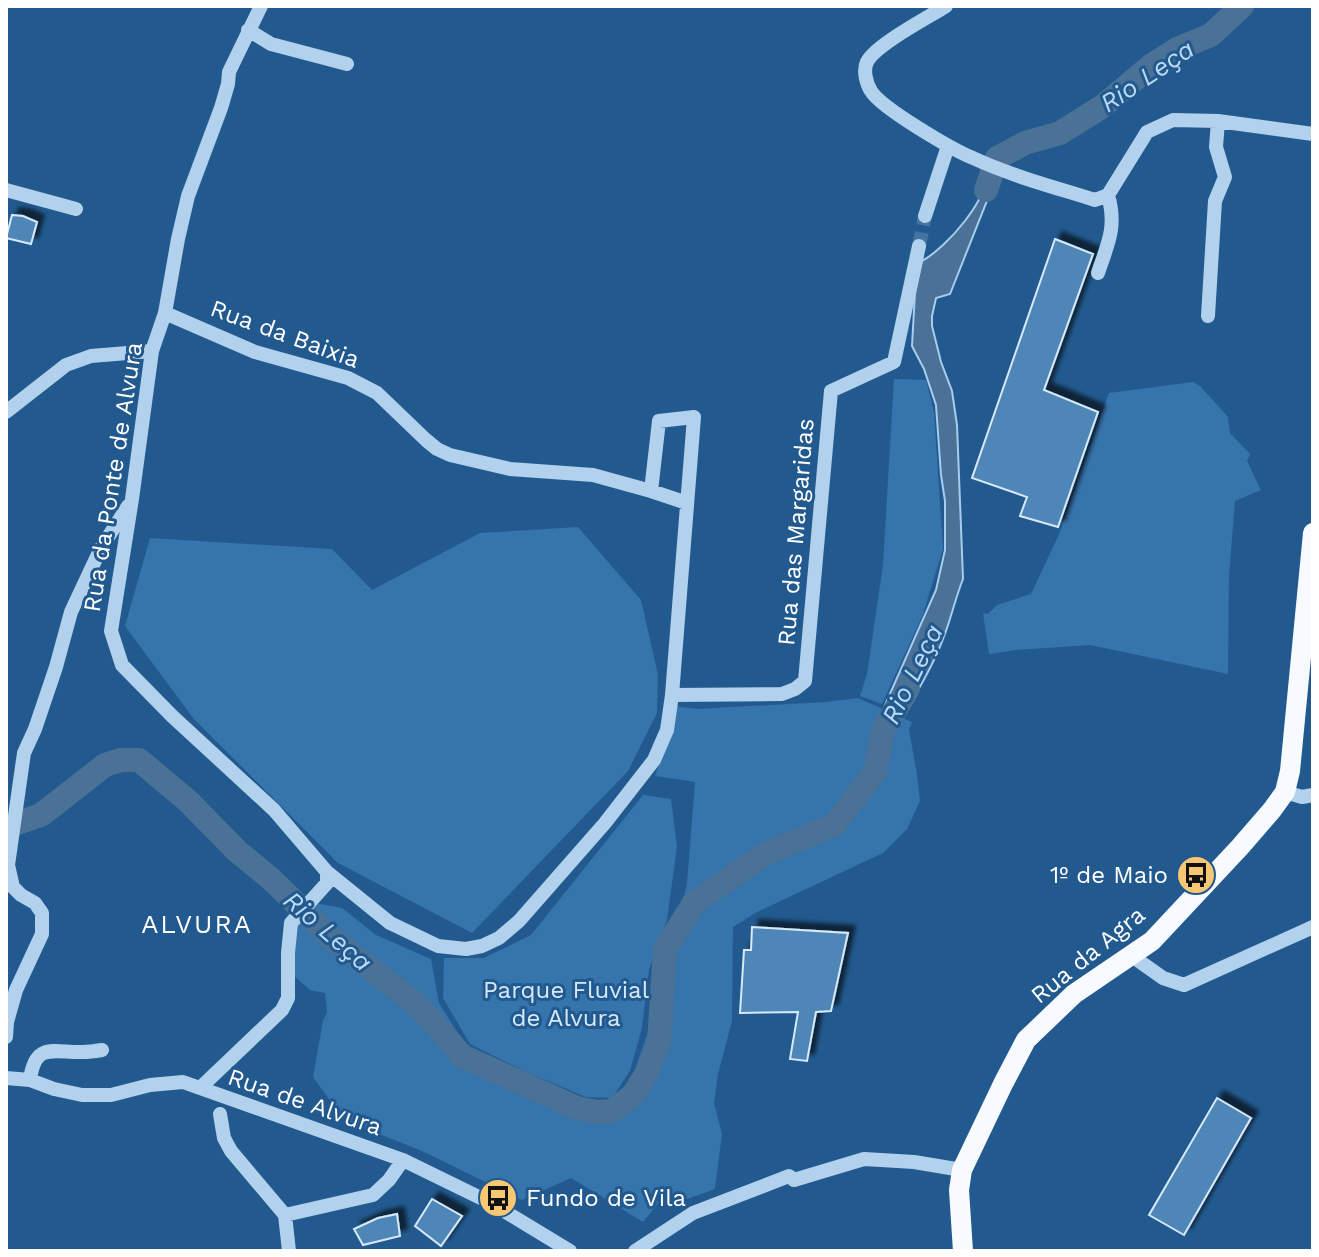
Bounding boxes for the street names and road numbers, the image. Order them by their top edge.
street label: Rua da Baixia [207,294,363,374]
street label: Rua da Ponte de Alvura [78,340,148,614]
street label: Rua das Margaridas [772,417,820,647]
street label: Rua da Agra [1025,900,1151,1010]
street label: Rua de Alvura [224,1063,386,1141]

